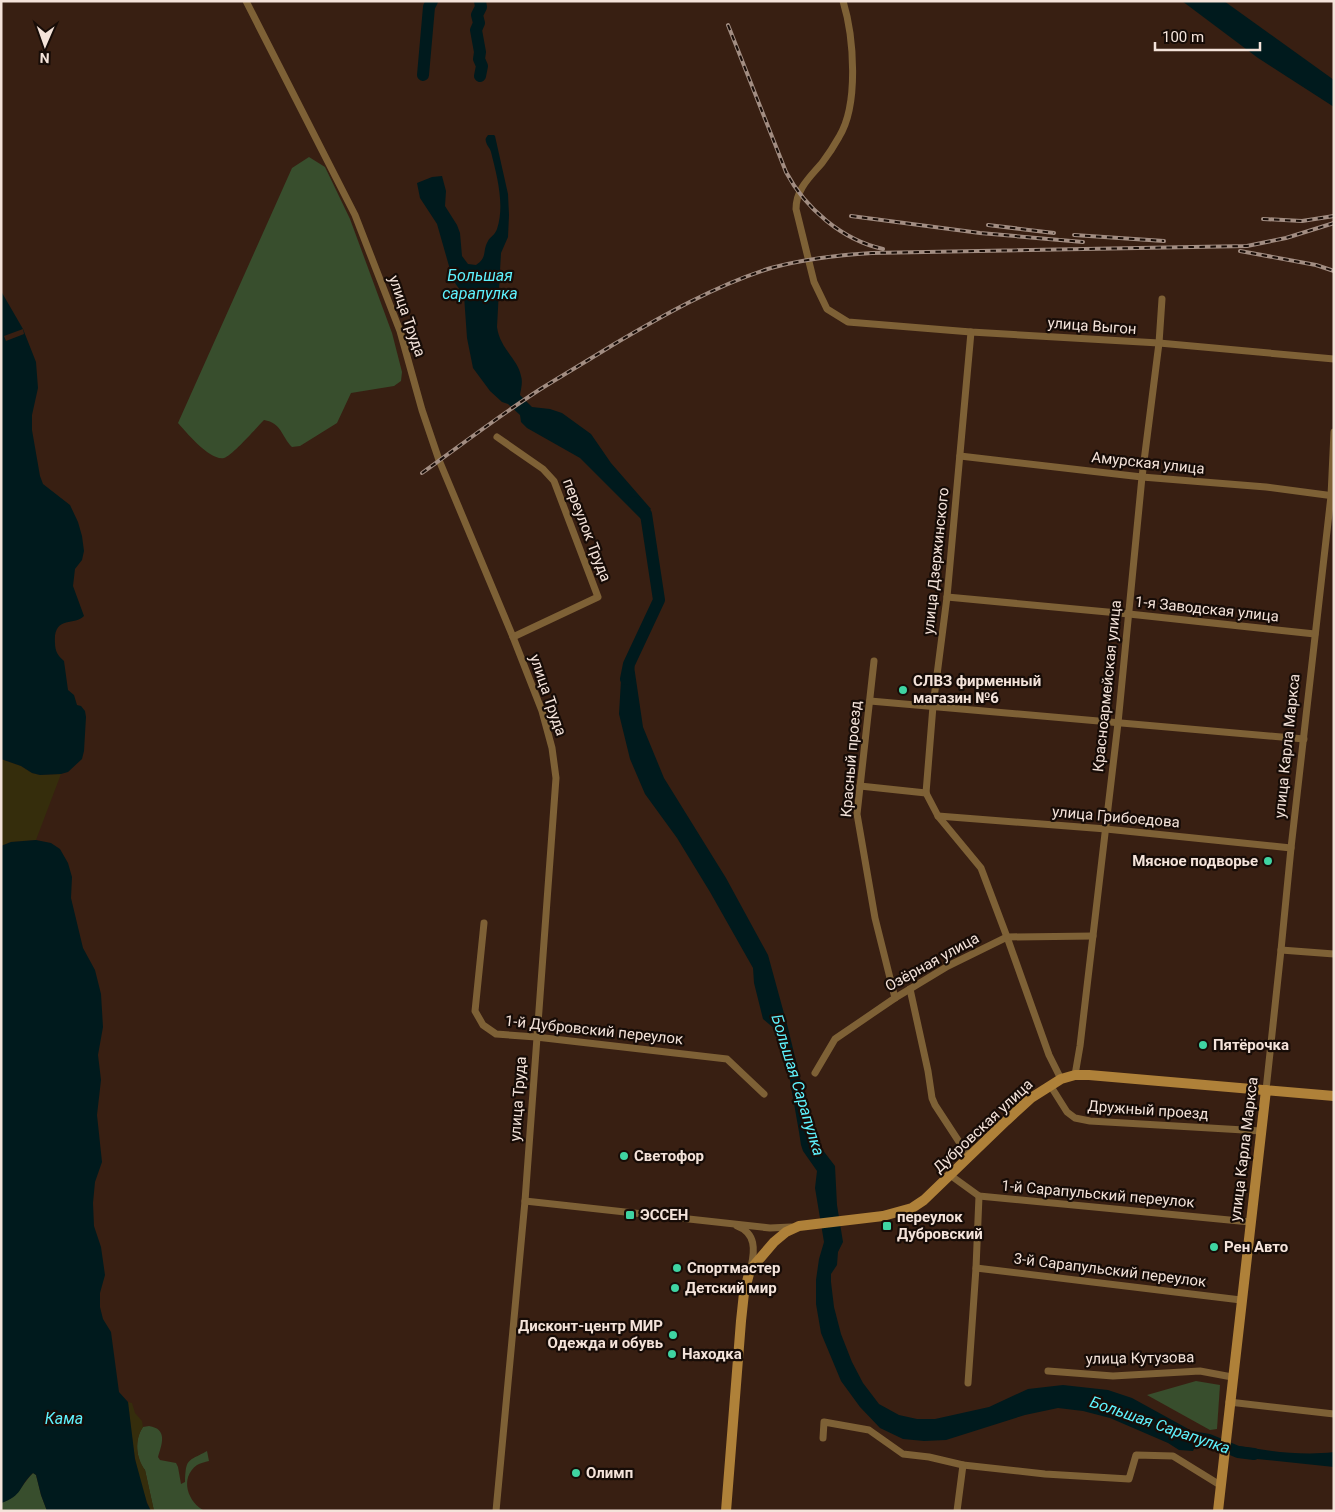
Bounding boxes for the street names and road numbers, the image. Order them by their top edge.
street label: улица Труда [385,273,429,359]
street label: улица Выгон [1047,314,1137,338]
street label: Амурская улица [1091,448,1205,478]
street label: переулок Труда [559,476,615,584]
street label: улица Дзержинского [919,486,953,636]
street label: 1-я Заводская улица [1134,592,1280,626]
street label: Красноармейская улица [1089,599,1125,773]
street label: улица Труда [526,652,570,738]
street label: улица Карла Маркса [1270,673,1304,819]
street label: Красный проезд [837,700,865,818]
street label: улица Грибоедова [1051,802,1181,832]
street label: Озёрная улица [882,929,982,995]
street label: 1-й Дубровский переулок [504,1012,684,1048]
street label: улица Труда [506,1056,530,1142]
street label: Дубровская улица [930,1075,1036,1177]
street label: улица Карла Маркса [1226,1076,1262,1222]
street label: Дружный проезд [1087,1097,1209,1123]
street label: 1-й Сарапульский переулок [1001,1177,1195,1211]
street label: 3-й Сарапульский переулок [1013,1249,1207,1291]
street label: улица Кутузова [1086,1348,1194,1368]

